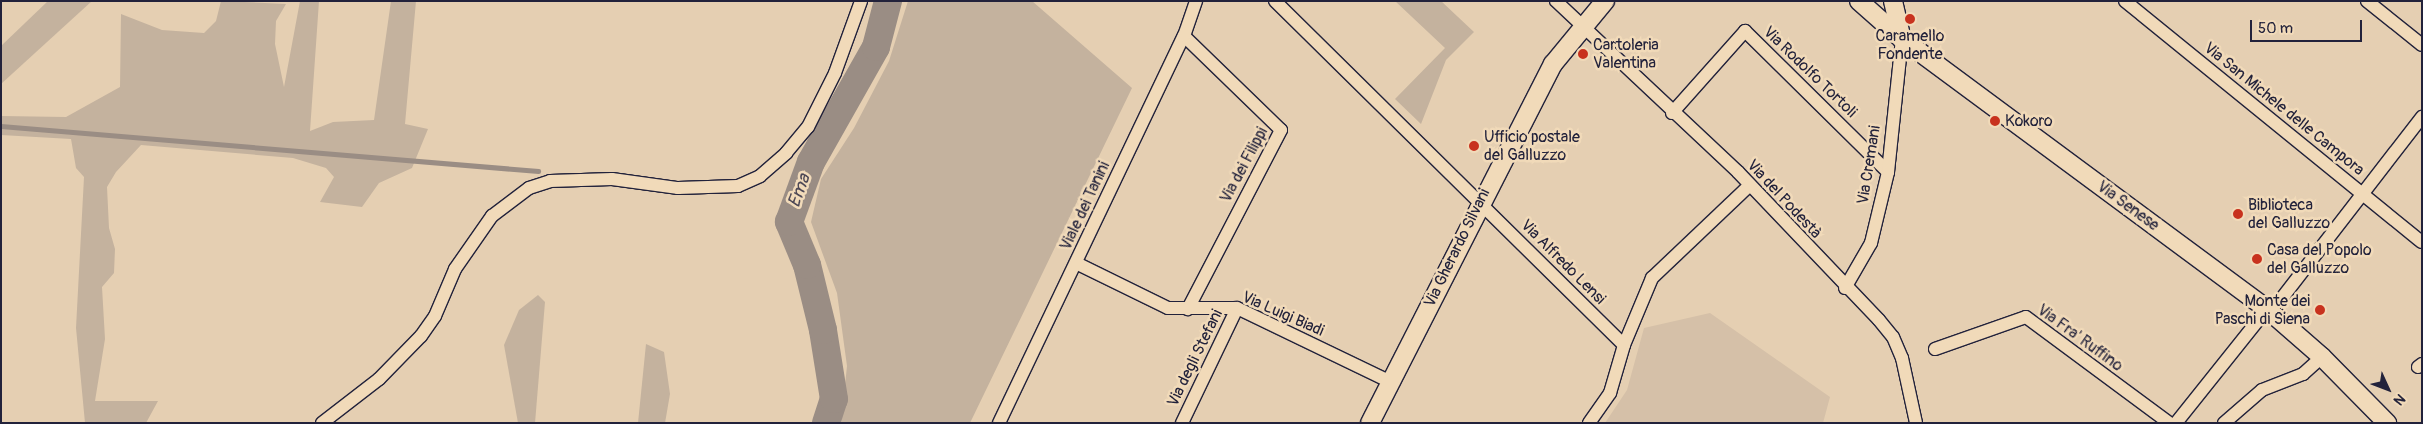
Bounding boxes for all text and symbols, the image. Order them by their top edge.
scale bar [2253,10,2366,42]
marker: Caramello Fondente [1904,13,1916,25]
text: 50 m [2258,19,2293,38]
street label: Via Rodolfo Tortoli [1759,22,1861,122]
place label: Caramello Fondente [1876,26,1944,64]
place label: Cartoleria Valentina [1593,35,1659,73]
street label: Via San Michele delle Campora [2200,38,2368,180]
marker: Cartoleria Valentina [1577,48,1589,60]
place label: Kokoro [2005,111,2052,131]
marker: Kokoro [1989,115,2001,127]
street label: Via dei Filippi [1216,124,1272,206]
street label: Via Cremani [1853,124,1885,206]
place label: Ufficio postale del Galluzzo [1484,127,1580,165]
marker: Ufficio postale del Galluzzo [1468,140,1480,152]
street label: Via del Podestà [1743,156,1825,242]
street label: Viale dei Tanini [1056,159,1114,253]
water label: Ema [784,171,816,211]
street label: Via Senese [2093,177,2163,235]
street label: Via Gherardo Silvani [1420,186,1494,310]
place label: Biblioteca del Galluzzo [2248,195,2330,233]
marker: Biblioteca del Galluzzo [2232,208,2244,220]
street label: Via Alfredo Lensi [1517,216,1609,308]
place label: Casa del Popolo del Galluzzo [2267,240,2372,278]
marker: Casa del Popolo del Galluzzo [2251,253,2263,265]
street label: Via Luigi Biadi [1239,287,1327,341]
place label: Monte dei Paschi di Siena [2215,291,2310,329]
street label: Via Fra' Ruffino [2033,300,2127,376]
marker: Monte dei Paschi di Siena [2314,304,2326,316]
street label: Via degli Stefani [1163,306,1227,410]
north arrow [2363,364,2413,414]
text: N [2390,390,2409,409]

